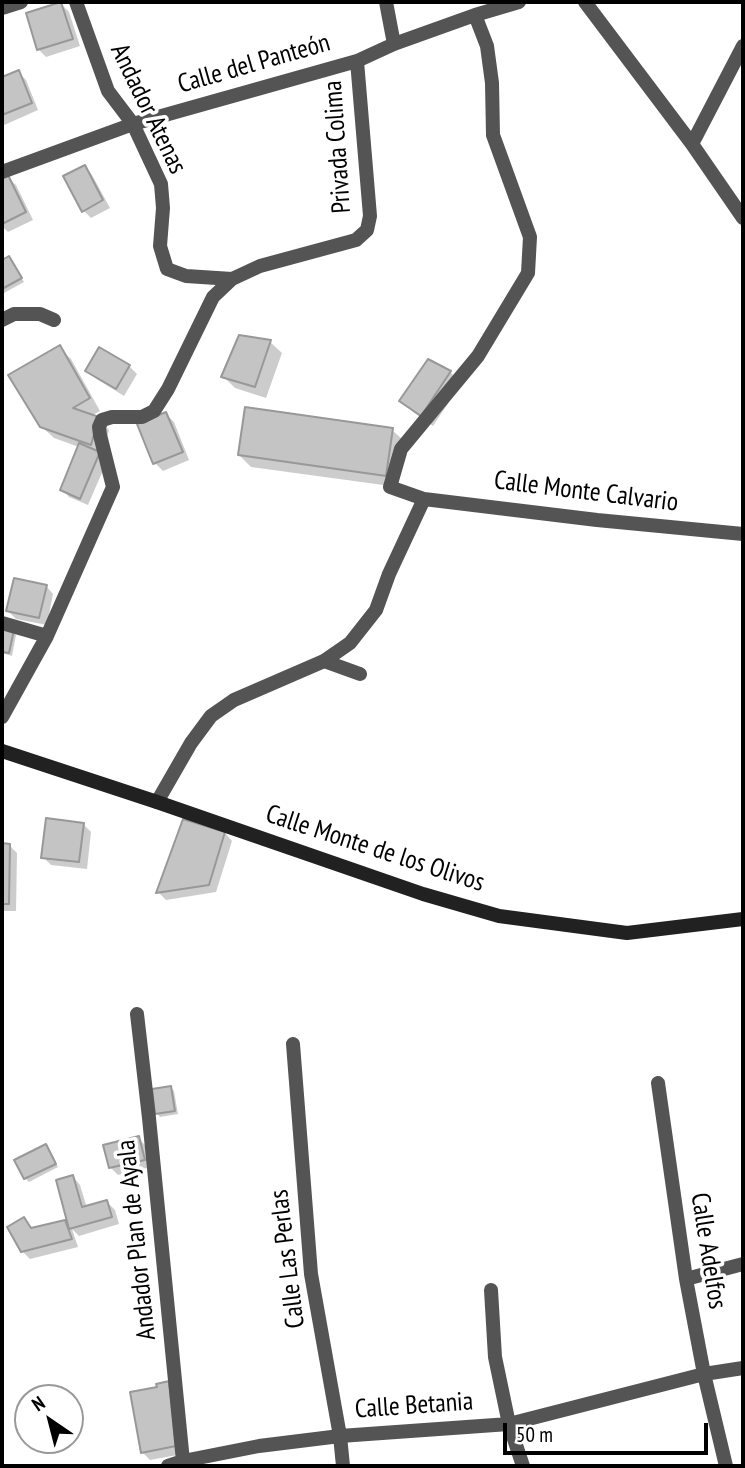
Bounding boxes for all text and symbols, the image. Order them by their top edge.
street label: Calle del Panteón [174,27,334,101]
street label: Andador Atenas [103,39,193,179]
street label: Privada Colima [318,80,358,214]
street label: Calle Monte Calvario [492,465,680,519]
street label: Calle Monte de los Olivos [262,799,488,899]
street label: Andador Plan de Ayala [111,1138,163,1342]
street label: Calle Las Perlas [264,1188,312,1330]
street label: Calle Adelfos [683,1191,733,1311]
north arrow [14,1384,84,1454]
street label: Calle Betania [354,1386,474,1426]
text: N [27,1391,49,1416]
scale bar [507,1408,712,1452]
text: 50 m [516,1421,553,1448]

